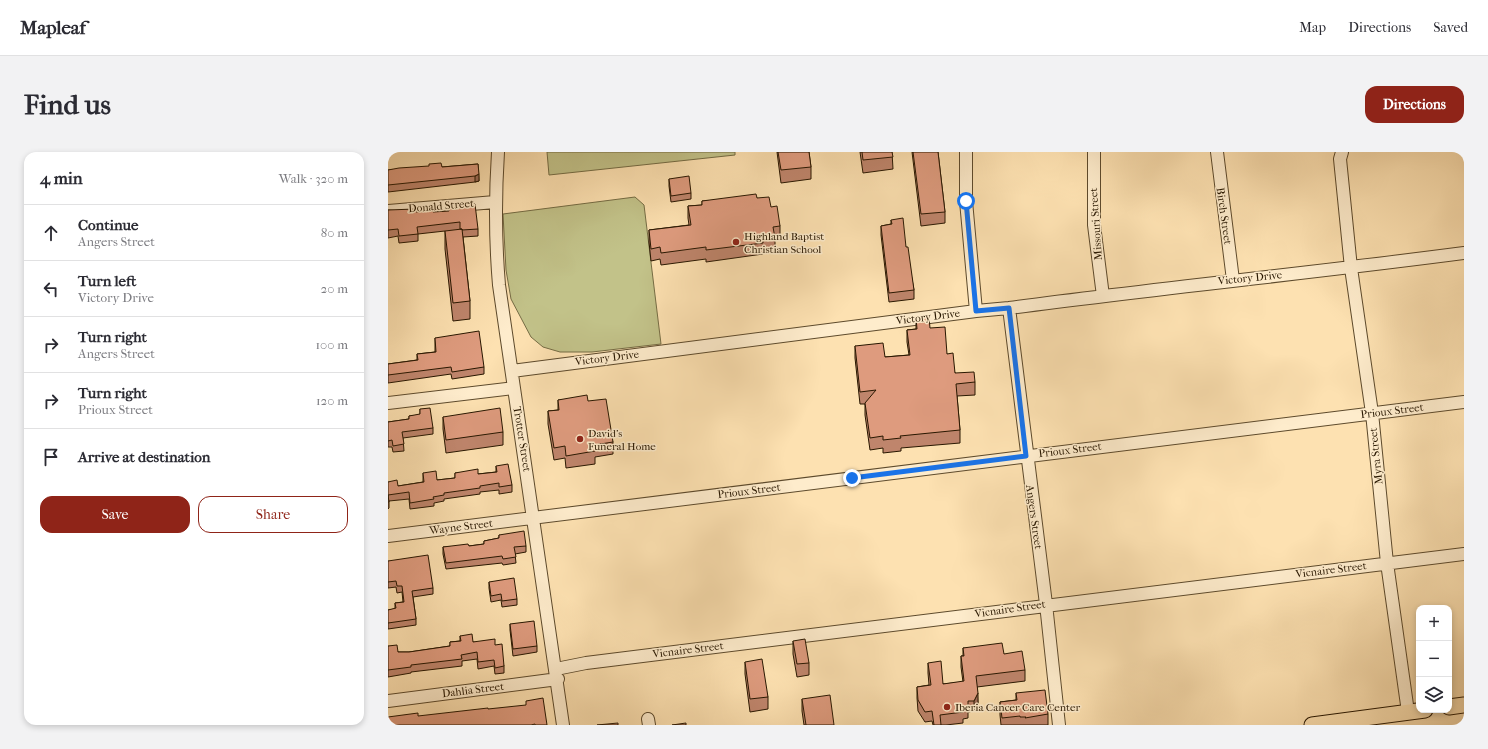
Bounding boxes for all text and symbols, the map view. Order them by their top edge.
text: Mapleaf [20,17,86,39]
text: Map [1299,19,1326,36]
text: Directions [1348,19,1411,36]
text: Saved [1433,19,1468,36]
button: Directions [1365,86,1464,123]
text: Find us [24,88,111,121]
text: 4 min [40,168,83,188]
text: Walk · 320 m [279,171,348,186]
street label: Missouri Street [1087,187,1105,261]
street label: Birch Street [1214,187,1234,245]
route start [957,192,975,210]
street label: Donald Street [408,197,474,215]
text: Continue [78,216,138,234]
icon: ahead [40,222,62,244]
text: 80 m [321,225,348,240]
place label: Highland Baptist Christian School [744,230,824,256]
text: Angers Street [78,234,155,249]
marker: Highland Baptist Christian School [731,237,741,247]
street label: Victory Drive [1216,268,1283,288]
text: Turn left [78,272,136,290]
icon: left [40,278,62,300]
text: 20 m [321,281,348,296]
text: Victory Drive [78,290,154,305]
street label: Victory Drive [894,307,961,327]
text: Turn right [78,328,147,346]
icon: right [40,334,62,356]
text: 100 m [315,337,348,352]
text: Angers Street [78,346,155,361]
street label: Victory Drive [573,348,640,368]
text: Turn right [78,384,147,402]
icon: right [40,390,62,412]
text: 120 m [316,393,348,408]
street label: Prioux Street [1360,401,1424,421]
text: Prioux Street [78,402,153,417]
street label: Trotter Street [510,405,534,473]
place label: David's Funeral Home [588,427,656,453]
street label: Myra Street [1367,427,1385,485]
marker: David's Funeral Home [575,434,585,444]
street label: Prioux Street [1038,440,1102,460]
icon: arrive [40,446,62,468]
text: Arrive at destination [78,448,210,466]
route end [843,469,861,487]
street label: Prioux Street [717,481,781,501]
street label: Angers Street [1023,483,1045,550]
button: Save [40,496,190,533]
button: Share [198,496,348,533]
street label: Wayne Street [427,517,494,537]
street label: Vicnaire Street [1294,559,1367,581]
street label: Vicnaire Street [973,598,1046,621]
map controls [1416,605,1452,713]
button: + [1416,605,1452,641]
street label: Vicnaire Street [651,639,724,661]
button: − [1416,641,1452,677]
button: layers [1416,677,1452,713]
street label: Dahlia Street [441,680,505,700]
place label: Iberia Cancer Care Center [955,701,1080,714]
marker: Iberia Cancer Care Center [942,702,952,712]

